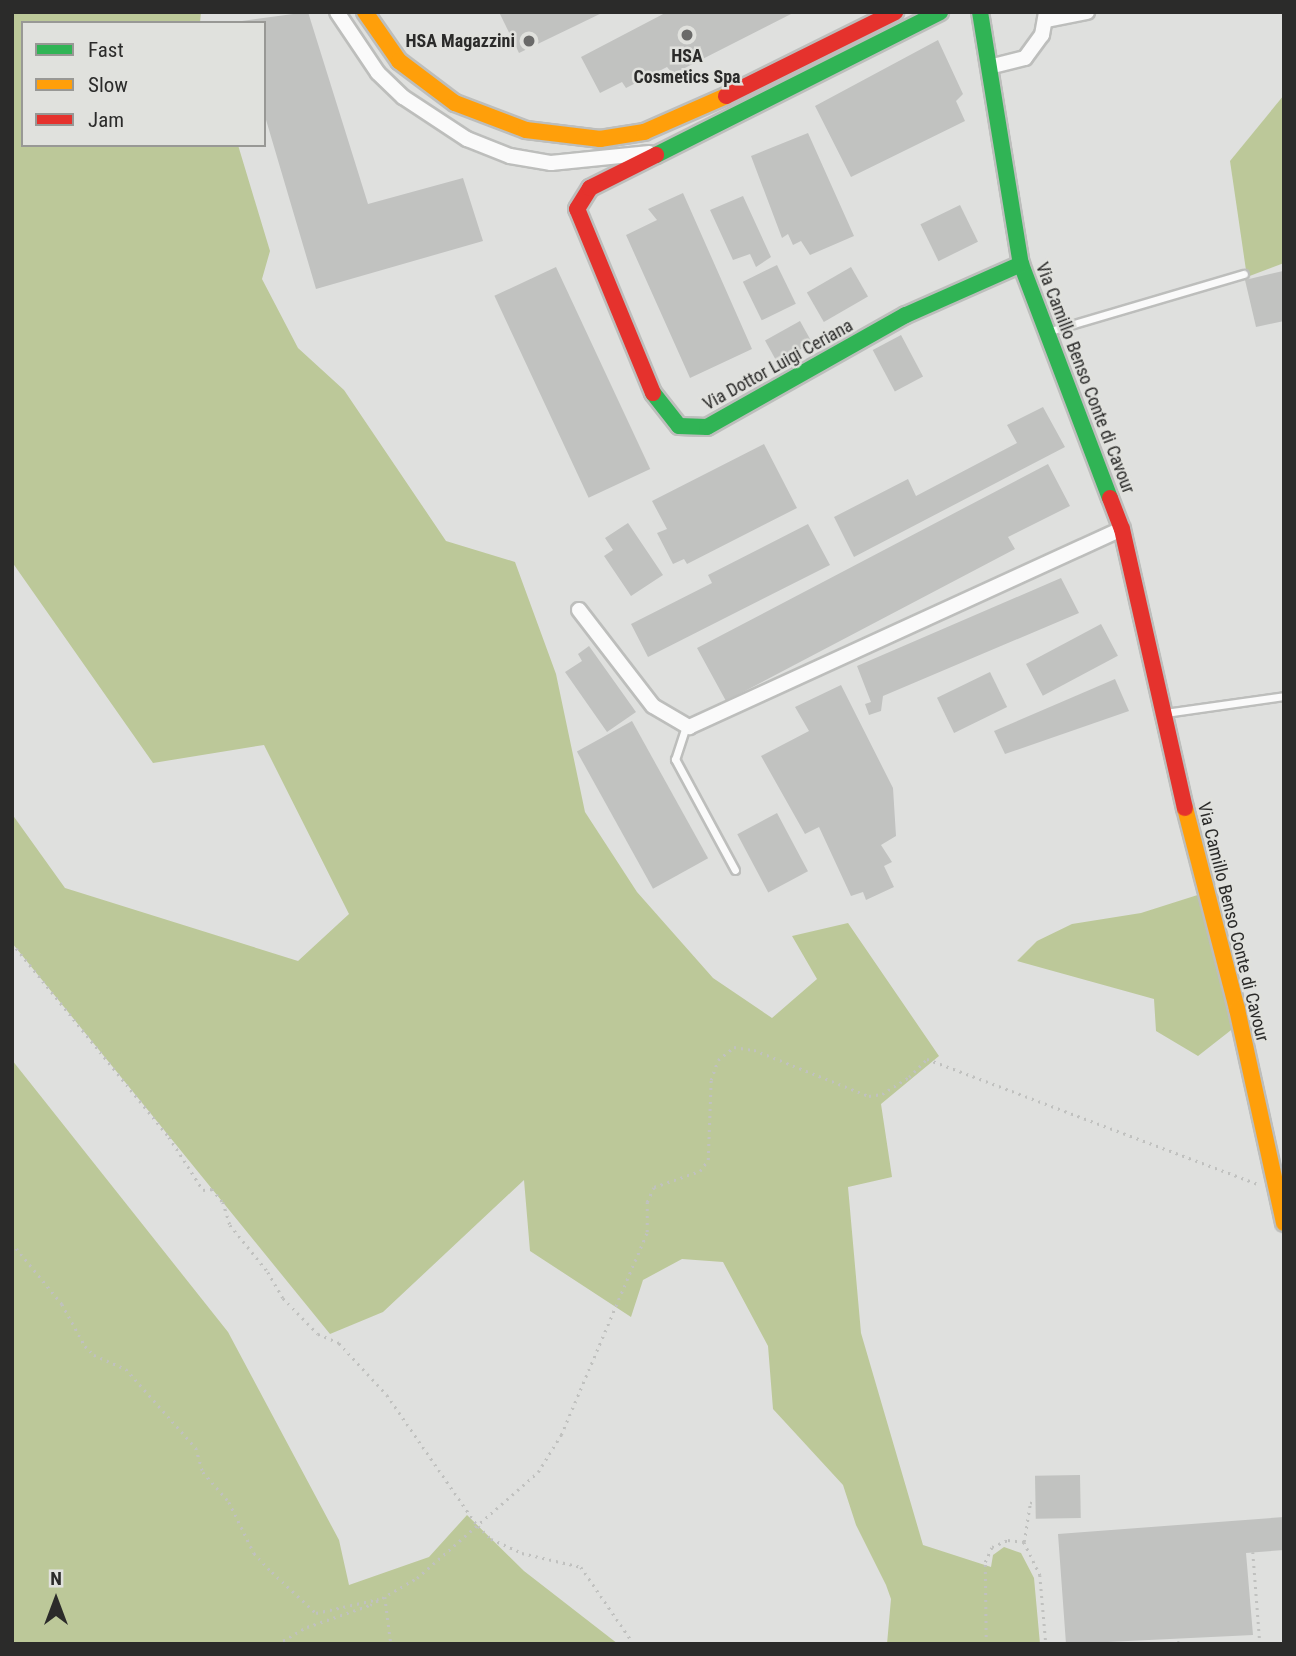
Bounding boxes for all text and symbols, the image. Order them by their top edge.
legend [21,21,266,147]
marker: HSA Cosmetics Spa [679,27,695,43]
place label: HSA Magazzini [405,30,515,52]
marker: HSA Magazzini [521,33,537,49]
text: Fast [88,38,124,62]
place label: HSA Cosmetics Spa [633,46,741,88]
text: Slow [88,73,128,97]
text: Jam [88,108,124,132]
street label: Via Camillo Benso Conte di Cavour [1031,259,1139,497]
street label: Via Dottor Luigi Ceriana [699,315,857,415]
street label: Via Camillo Benso Conte di Cavour [1193,800,1273,1044]
north arrow [21,1565,91,1635]
text: N [50,1567,62,1590]

